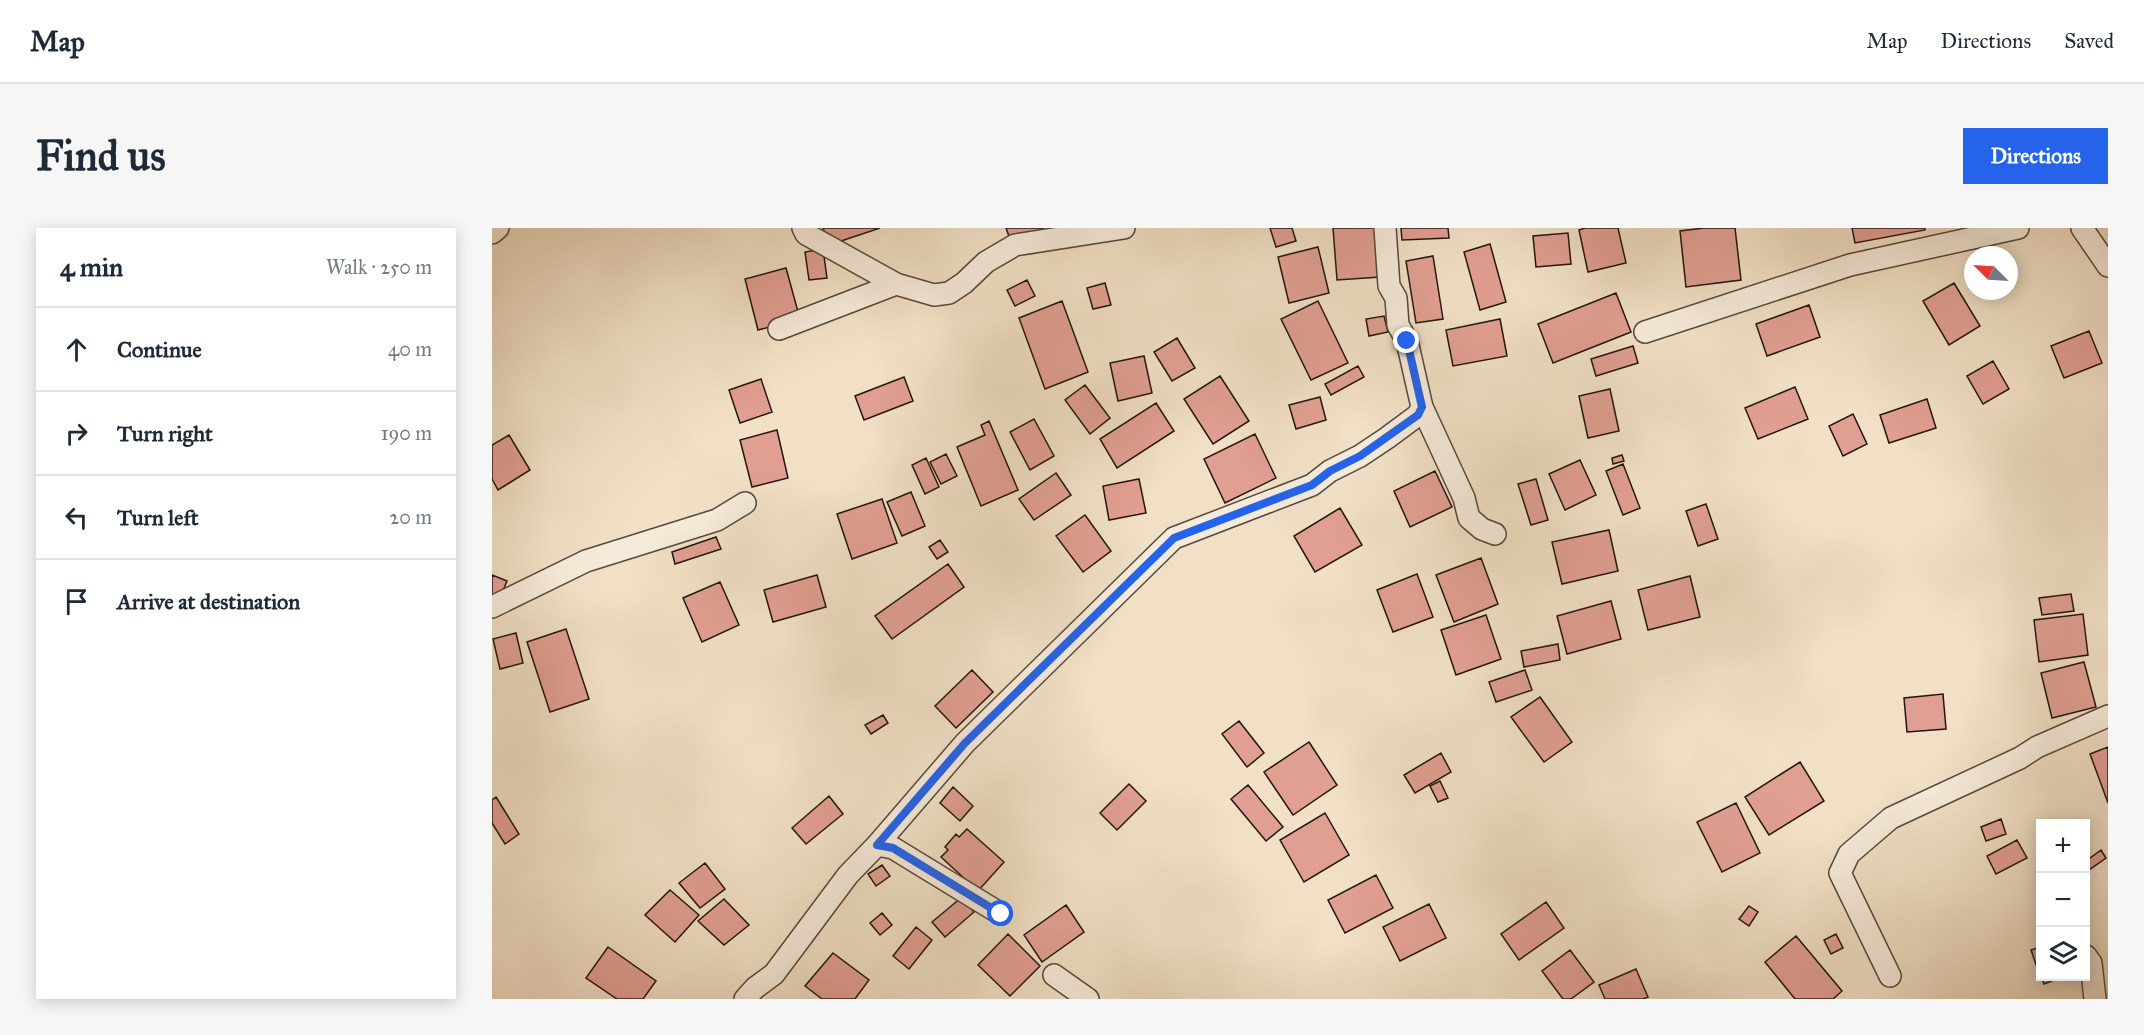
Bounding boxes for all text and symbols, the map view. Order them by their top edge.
text: Map [30,24,85,59]
text: Map [1867,28,1908,54]
text: Directions [1941,28,2031,54]
text: Saved [2064,28,2114,54]
button: Directions [1963,128,2108,184]
text: Find us [36,130,166,182]
north arrow [1964,246,2018,300]
text: 4 min [60,251,123,283]
text: Walk · 250 m [326,255,432,279]
route end [1393,327,1419,353]
icon: ahead [60,333,93,366]
text: Continue [117,336,202,363]
text: 40 m [388,337,432,361]
icon: right [60,417,93,450]
text: Turn right [117,420,213,447]
text: 190 m [381,421,432,445]
icon: left [60,501,93,534]
text: Turn left [117,504,199,531]
text: 20 m [389,505,432,529]
icon: arrive [60,585,93,618]
text: Arrive at destination [117,588,300,615]
map controls [2036,819,2090,981]
button: + [2036,819,2090,873]
button: − [2036,873,2090,927]
route start [987,900,1013,926]
button: layers [2036,927,2090,981]

